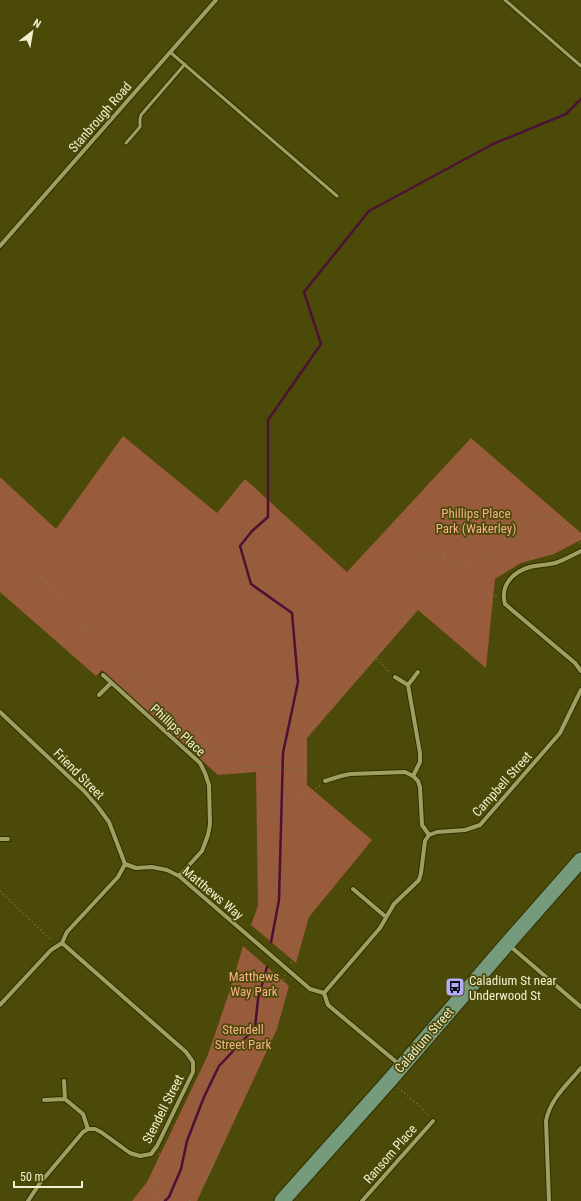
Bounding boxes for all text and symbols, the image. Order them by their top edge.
north arrow [12,12,52,52]
text: N [31,17,43,31]
street label: Stanbrough Road [65,79,135,155]
park label: Phillips Place Park (Wakerley) [436,506,516,536]
street label: Phillips Place [148,701,208,759]
street label: Friend Street [51,746,108,803]
street label: Campbell Street [469,749,535,819]
street label: Matthews Way [180,863,247,923]
park label: Matthews Way Park [229,969,279,999]
place label: Caladium St near Underwood St [469,973,556,1003]
bus stop icon: Caladium St near Underwood St [444,976,466,998]
street label: Caladium Street [392,1004,457,1076]
park label: Stendell Street Park [215,1022,271,1052]
street label: Stendell Street [139,1072,187,1146]
street label: Ransom Place [360,1121,420,1187]
scale bar [14,1163,82,1189]
text: 50 m [20,1170,44,1184]

